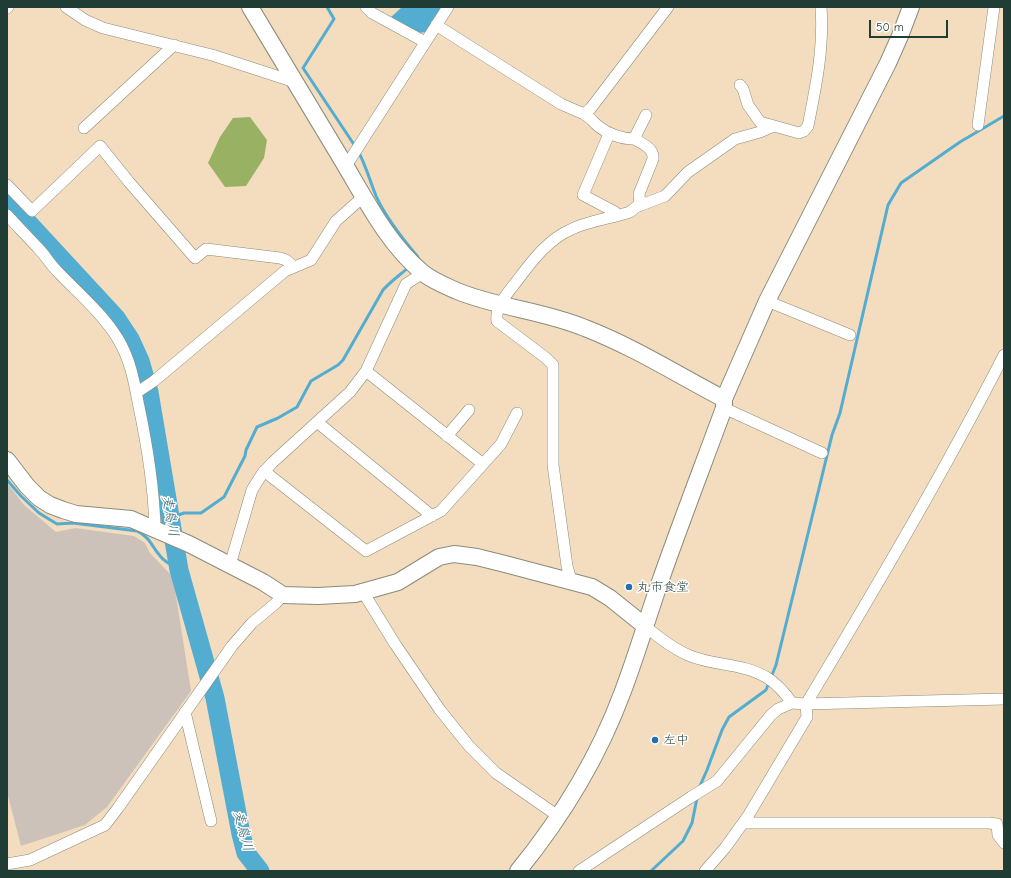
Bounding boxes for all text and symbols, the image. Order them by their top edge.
scale bar [871,12,950,38]
text: 50 m [876,20,904,34]
water label: 麦鳥川 [158,494,182,538]
place label: 丸市食堂 [637,579,689,595]
marker: 丸市食堂 [624,582,634,592]
place label: 左中 [663,732,689,748]
marker: 左中 [650,735,660,745]
water label: 麦鳥川 [229,809,257,853]

